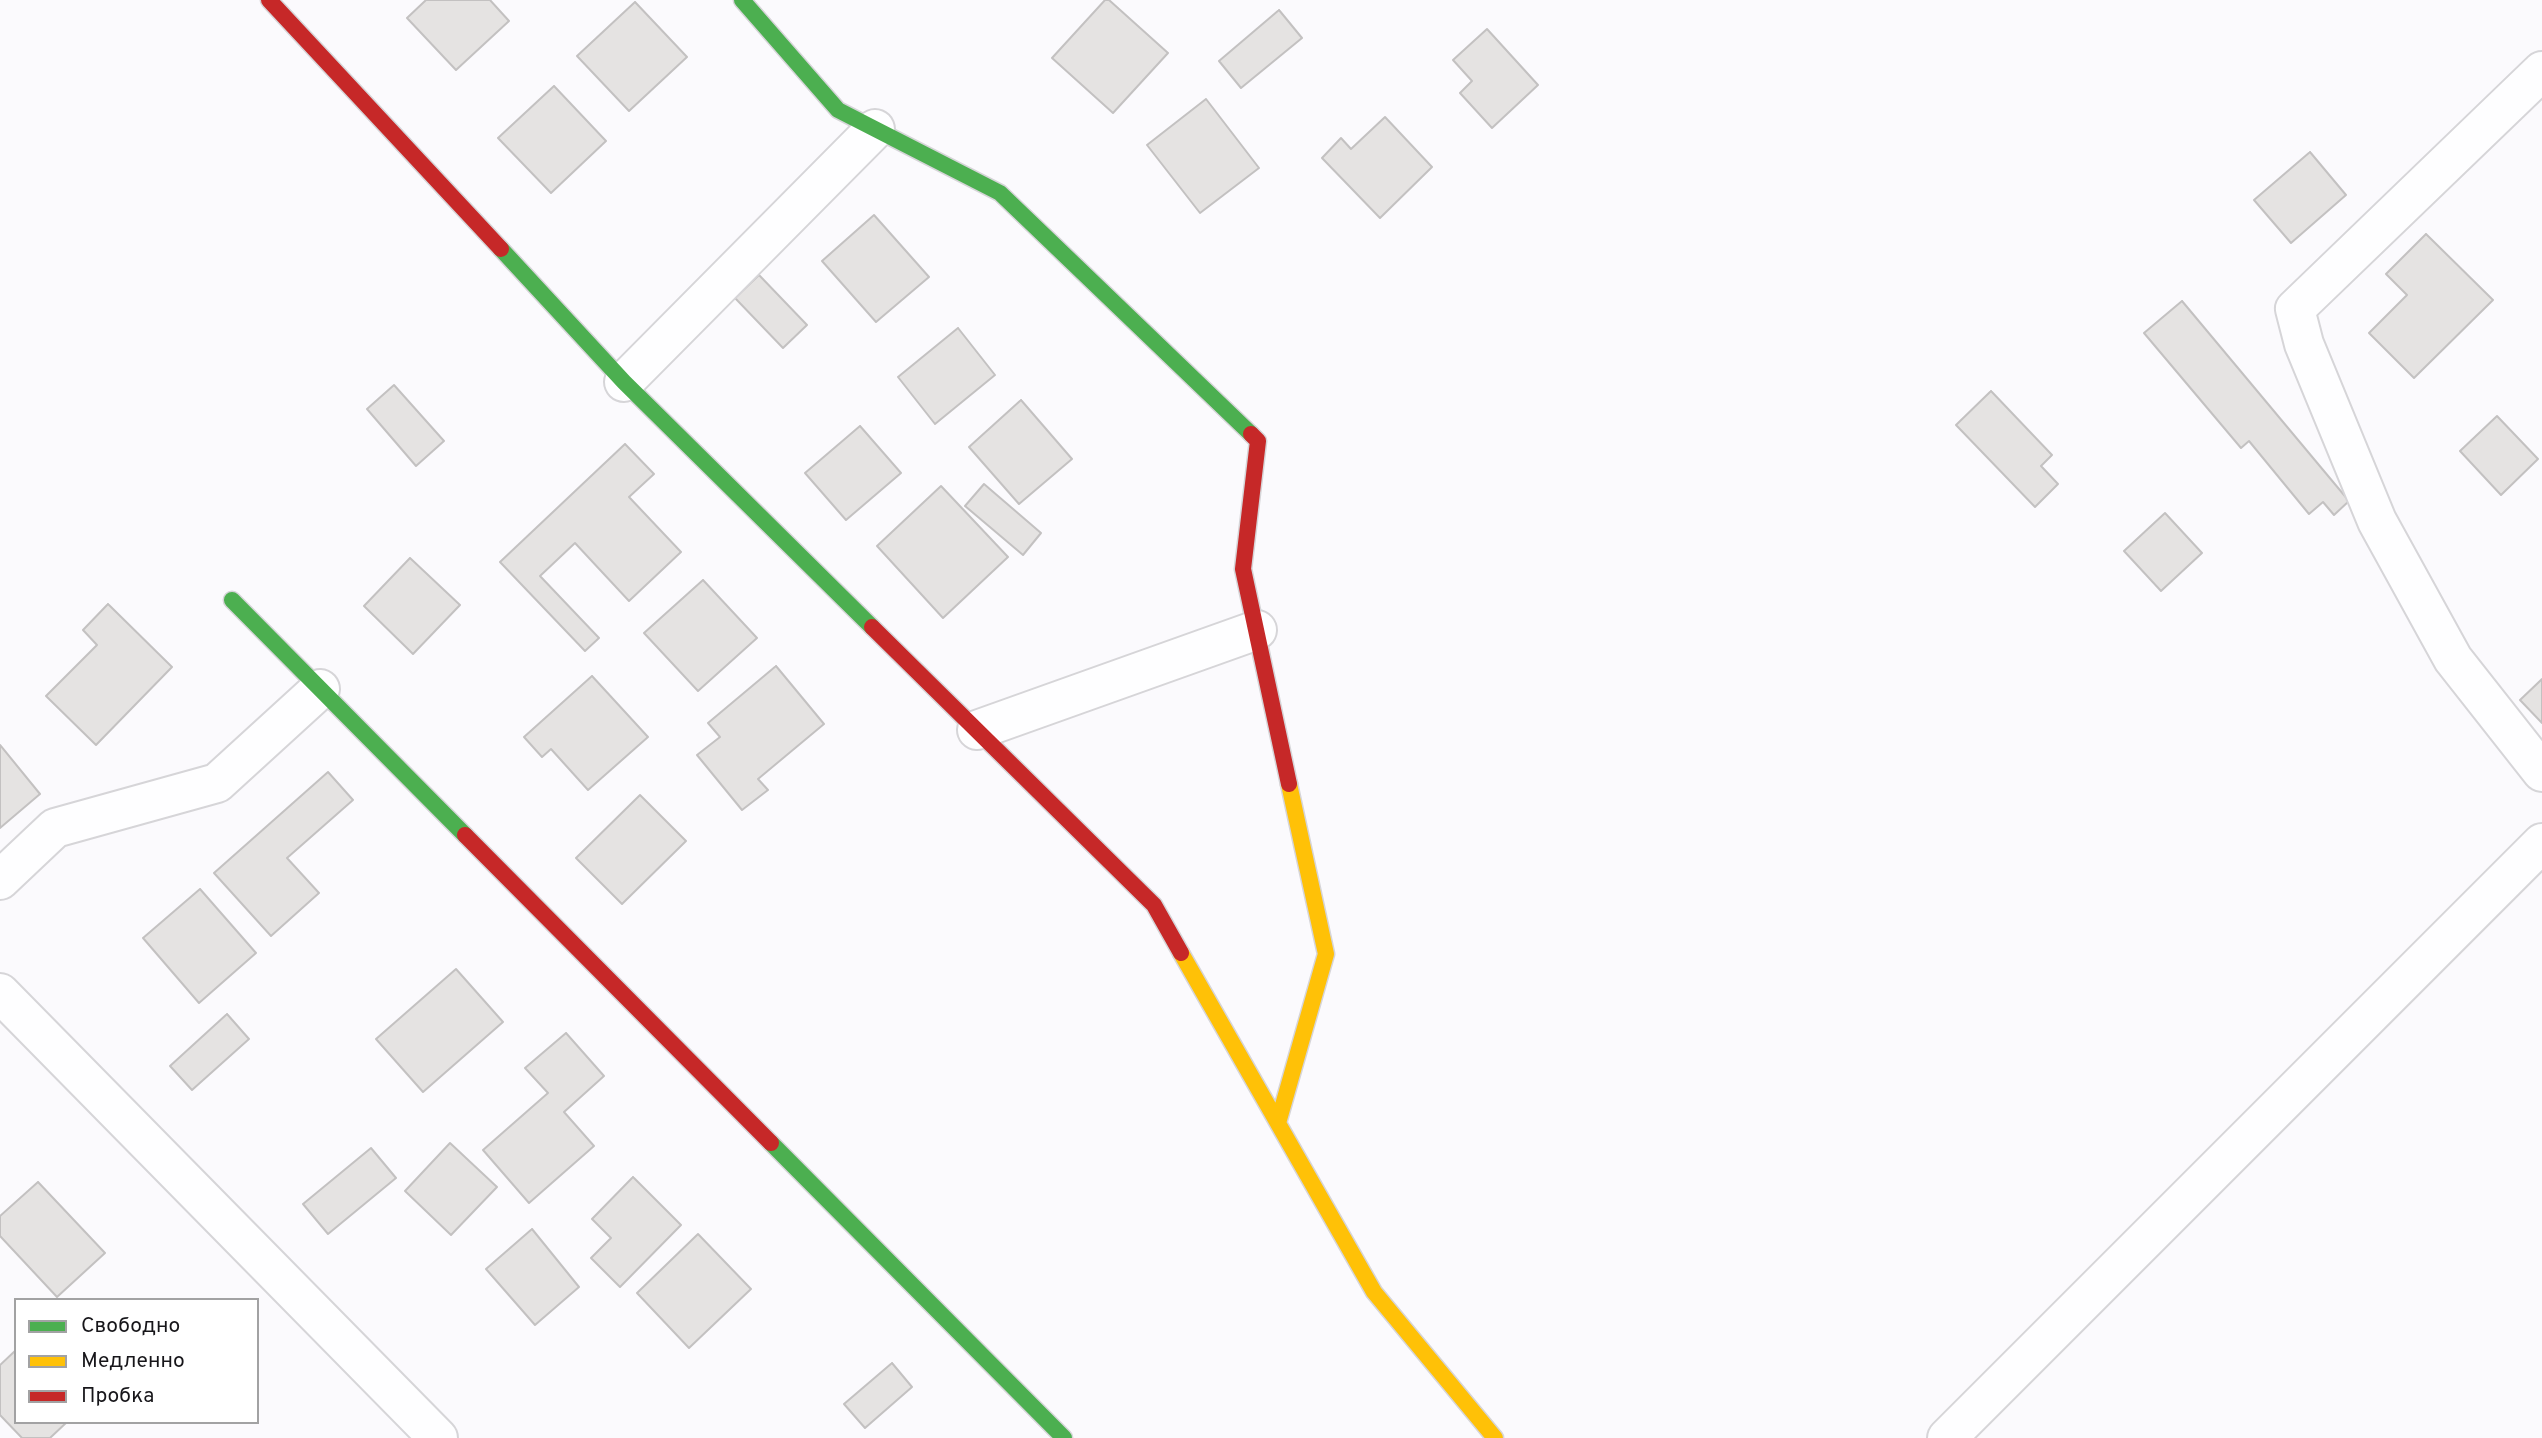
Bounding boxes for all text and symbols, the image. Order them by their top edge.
legend [14,1298,259,1424]
text: Свободно [81,1313,180,1340]
text: Медленно [81,1348,185,1375]
text: Пробка [81,1383,154,1410]

